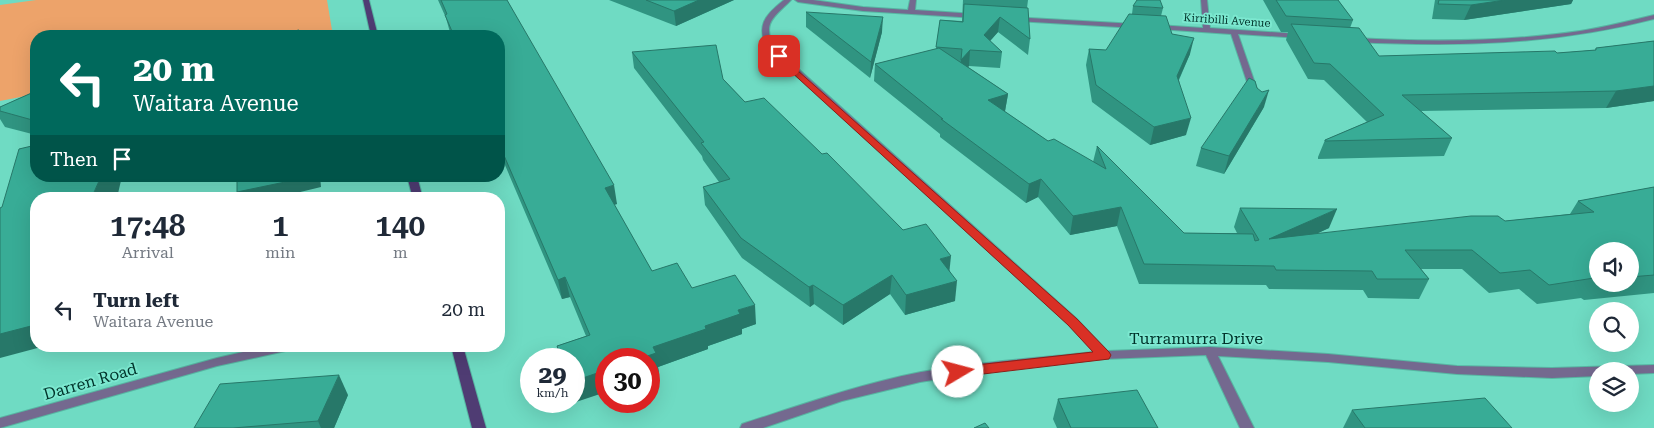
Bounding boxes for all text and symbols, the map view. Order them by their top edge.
street label: Kirribilli Avenue [1183,11,1271,30]
pin [758,35,800,77]
icon: arrive [765,42,793,70]
text: 20 m [133,49,215,90]
icon: left [50,50,115,115]
text: Waitara Avenue [133,91,299,116]
icon: arrive [108,145,136,173]
text: Then [50,148,98,171]
text: 17:48 [110,208,186,243]
text: 1 [272,208,289,243]
text: 140 [375,208,425,243]
map controls [1589,242,1639,412]
button: sound [1589,242,1639,292]
text: Arrival [122,243,174,262]
text: min [265,243,295,262]
text: m [393,243,407,262]
text: Turn left [93,289,179,312]
icon: left [50,296,78,324]
text: 20 m [442,298,485,321]
button: search [1589,302,1639,352]
text: Waitara Avenue [93,312,213,331]
street label: Turramurra Drive [1129,329,1263,348]
position arrow [931,345,983,397]
speed limit sign: 30 [595,348,660,413]
street label: Darren Road [41,359,139,404]
text: 29 [538,360,567,389]
button: layers [1589,362,1639,412]
text: km/h [536,386,569,400]

